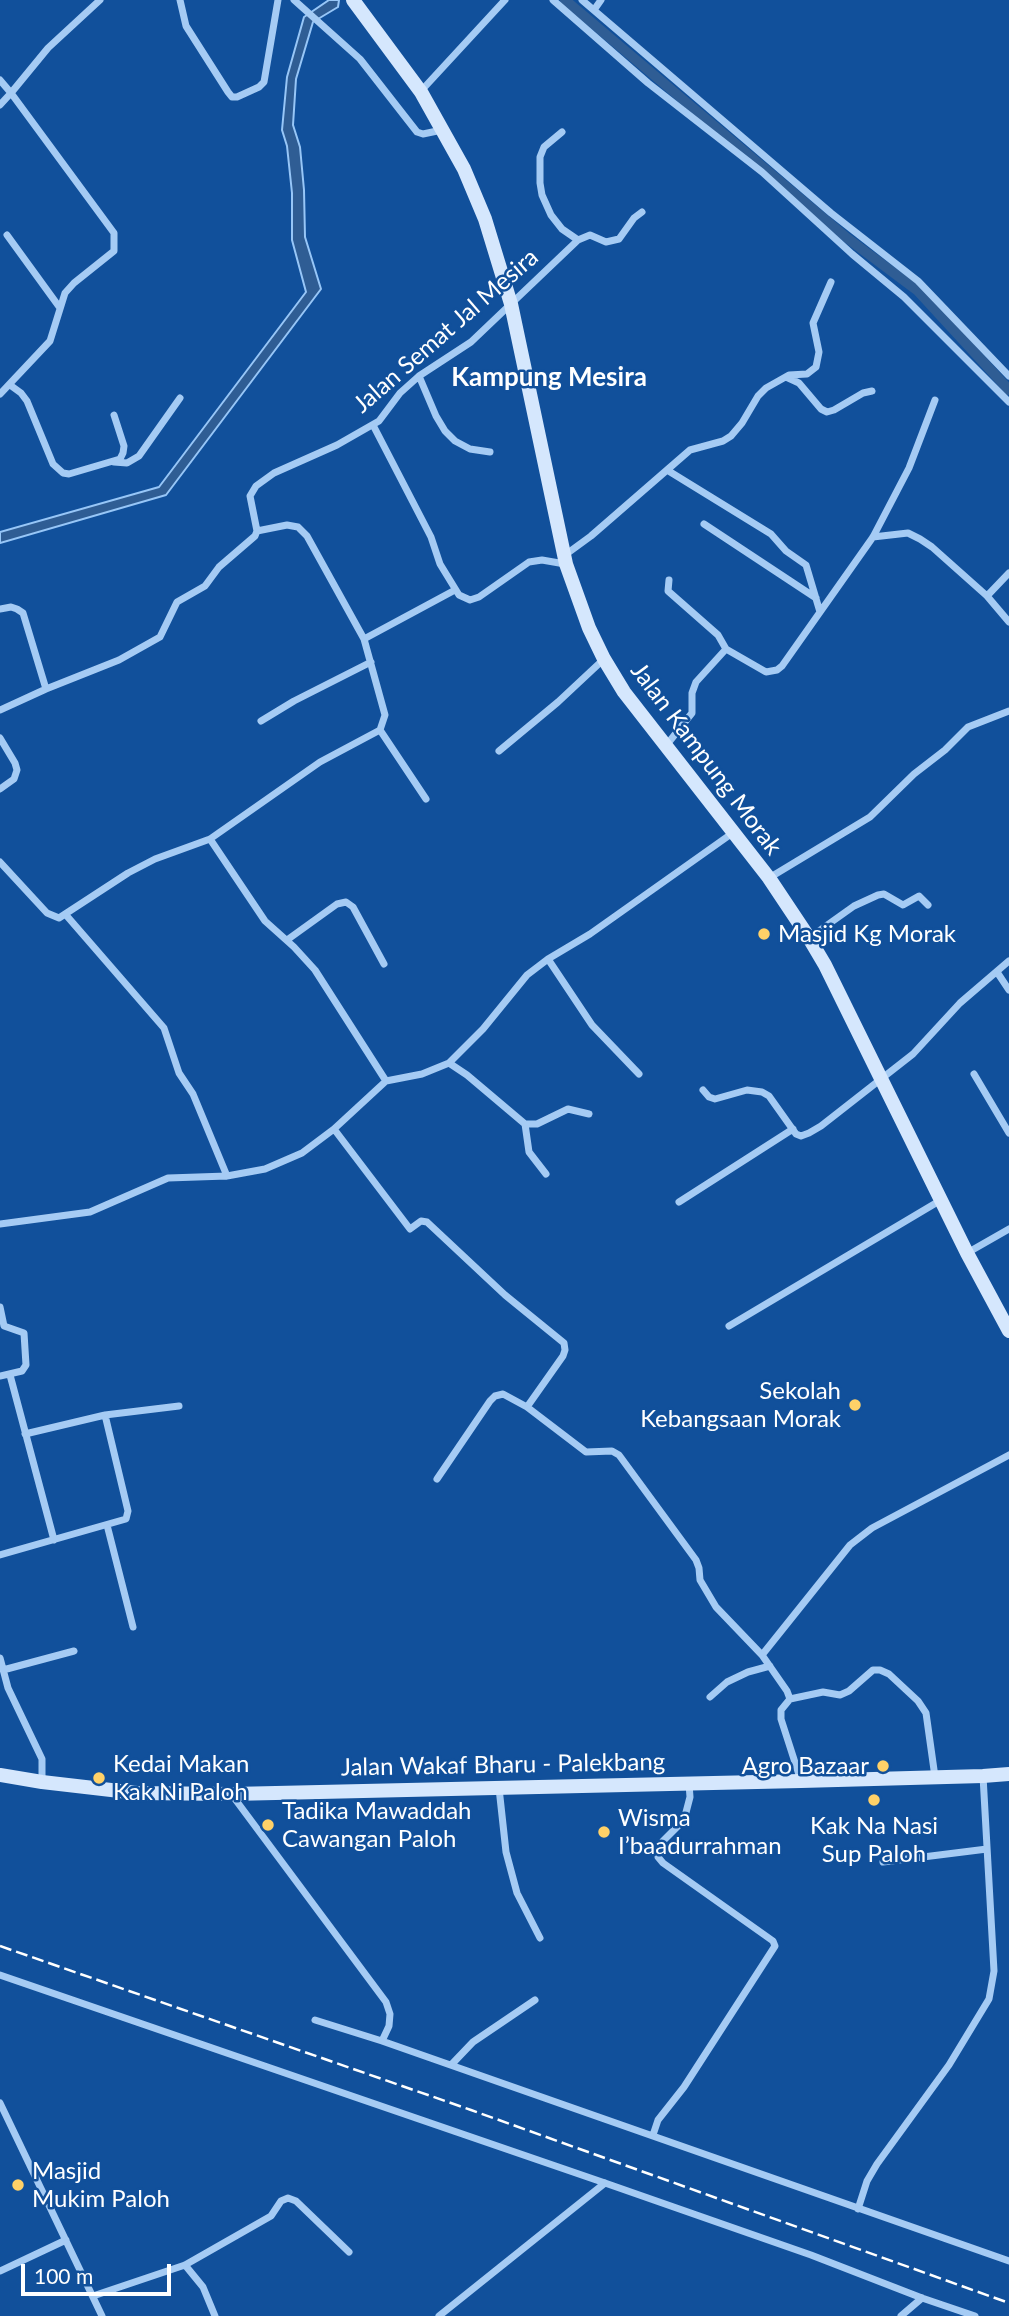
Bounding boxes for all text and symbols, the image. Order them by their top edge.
street label: Jalan Semat Jal Mesira [348,243,544,419]
district label: Kampung Mesira [451,362,647,394]
street label: Jalan Kampung Morak [624,657,788,861]
place label: Masjid Kg Morak [778,920,956,948]
marker: Masjid Kg Morak [756,926,772,942]
place label: Sekolah Kebangsaan Morak [640,1377,841,1433]
marker: Sekolah Kebangsaan Morak [847,1397,863,1413]
street label: Jalan Wakaf Bharu - Palekbang [341,1748,665,1782]
place label: Kedai Makan Kak Ni Paloh [113,1750,249,1806]
place label: Agro Bazaar [742,1752,869,1780]
marker: Agro Bazaar [875,1758,891,1774]
marker: Kedai Makan Kak Ni Paloh [91,1770,107,1786]
marker: Kak Na Nasi Sup Paloh [866,1792,882,1808]
place label: Tadika Mawaddah Cawangan Paloh [282,1797,471,1853]
place label: Wisma I’baadurrahman [618,1804,782,1860]
place label: Kak Na Nasi Sup Paloh [810,1812,938,1868]
marker: Tadika Mawaddah Cawangan Paloh [260,1817,276,1833]
marker: Wisma I’baadurrahman [596,1824,612,1840]
place label: Masjid Mukim Paloh [32,2157,170,2213]
marker: Masjid Mukim Paloh [10,2177,26,2193]
scale bar [24,2250,175,2294]
text: 100 m [34,2263,93,2288]

